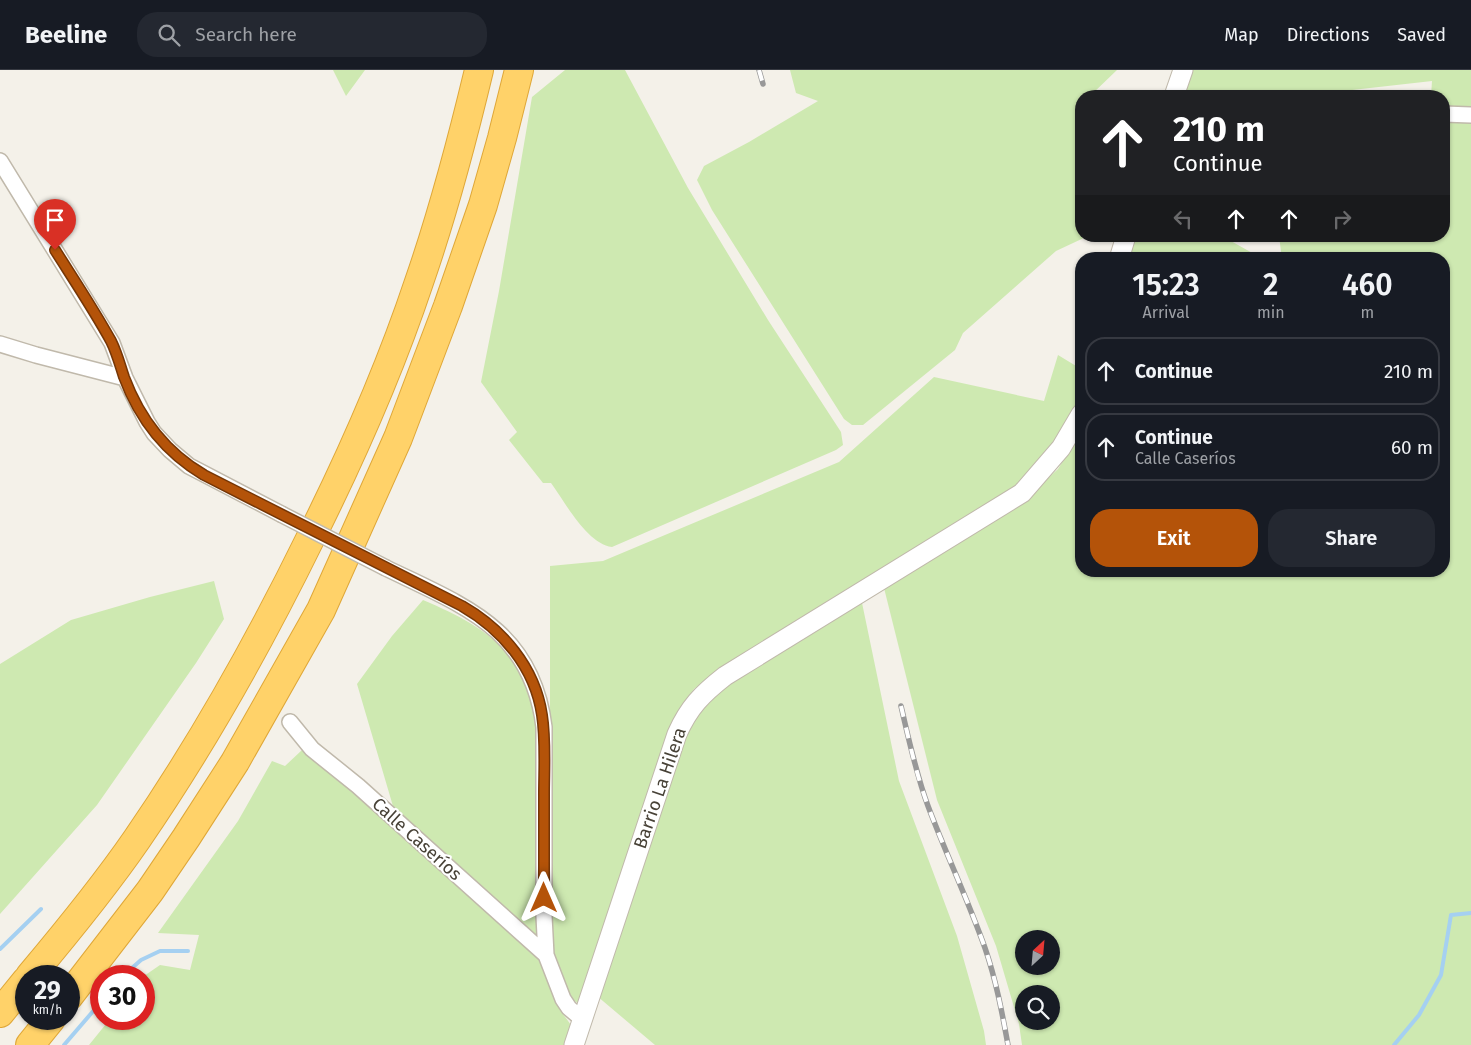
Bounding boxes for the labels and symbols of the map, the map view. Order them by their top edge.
pin [34,199,76,250]
street label: Barrio La Hilera [629,724,691,852]
street label: Calle Caseríos [368,793,466,885]
position arrow [517,871,569,923]
north arrow [1015,930,1060,975]
speed limit sign: 30 [90,965,155,1030]

